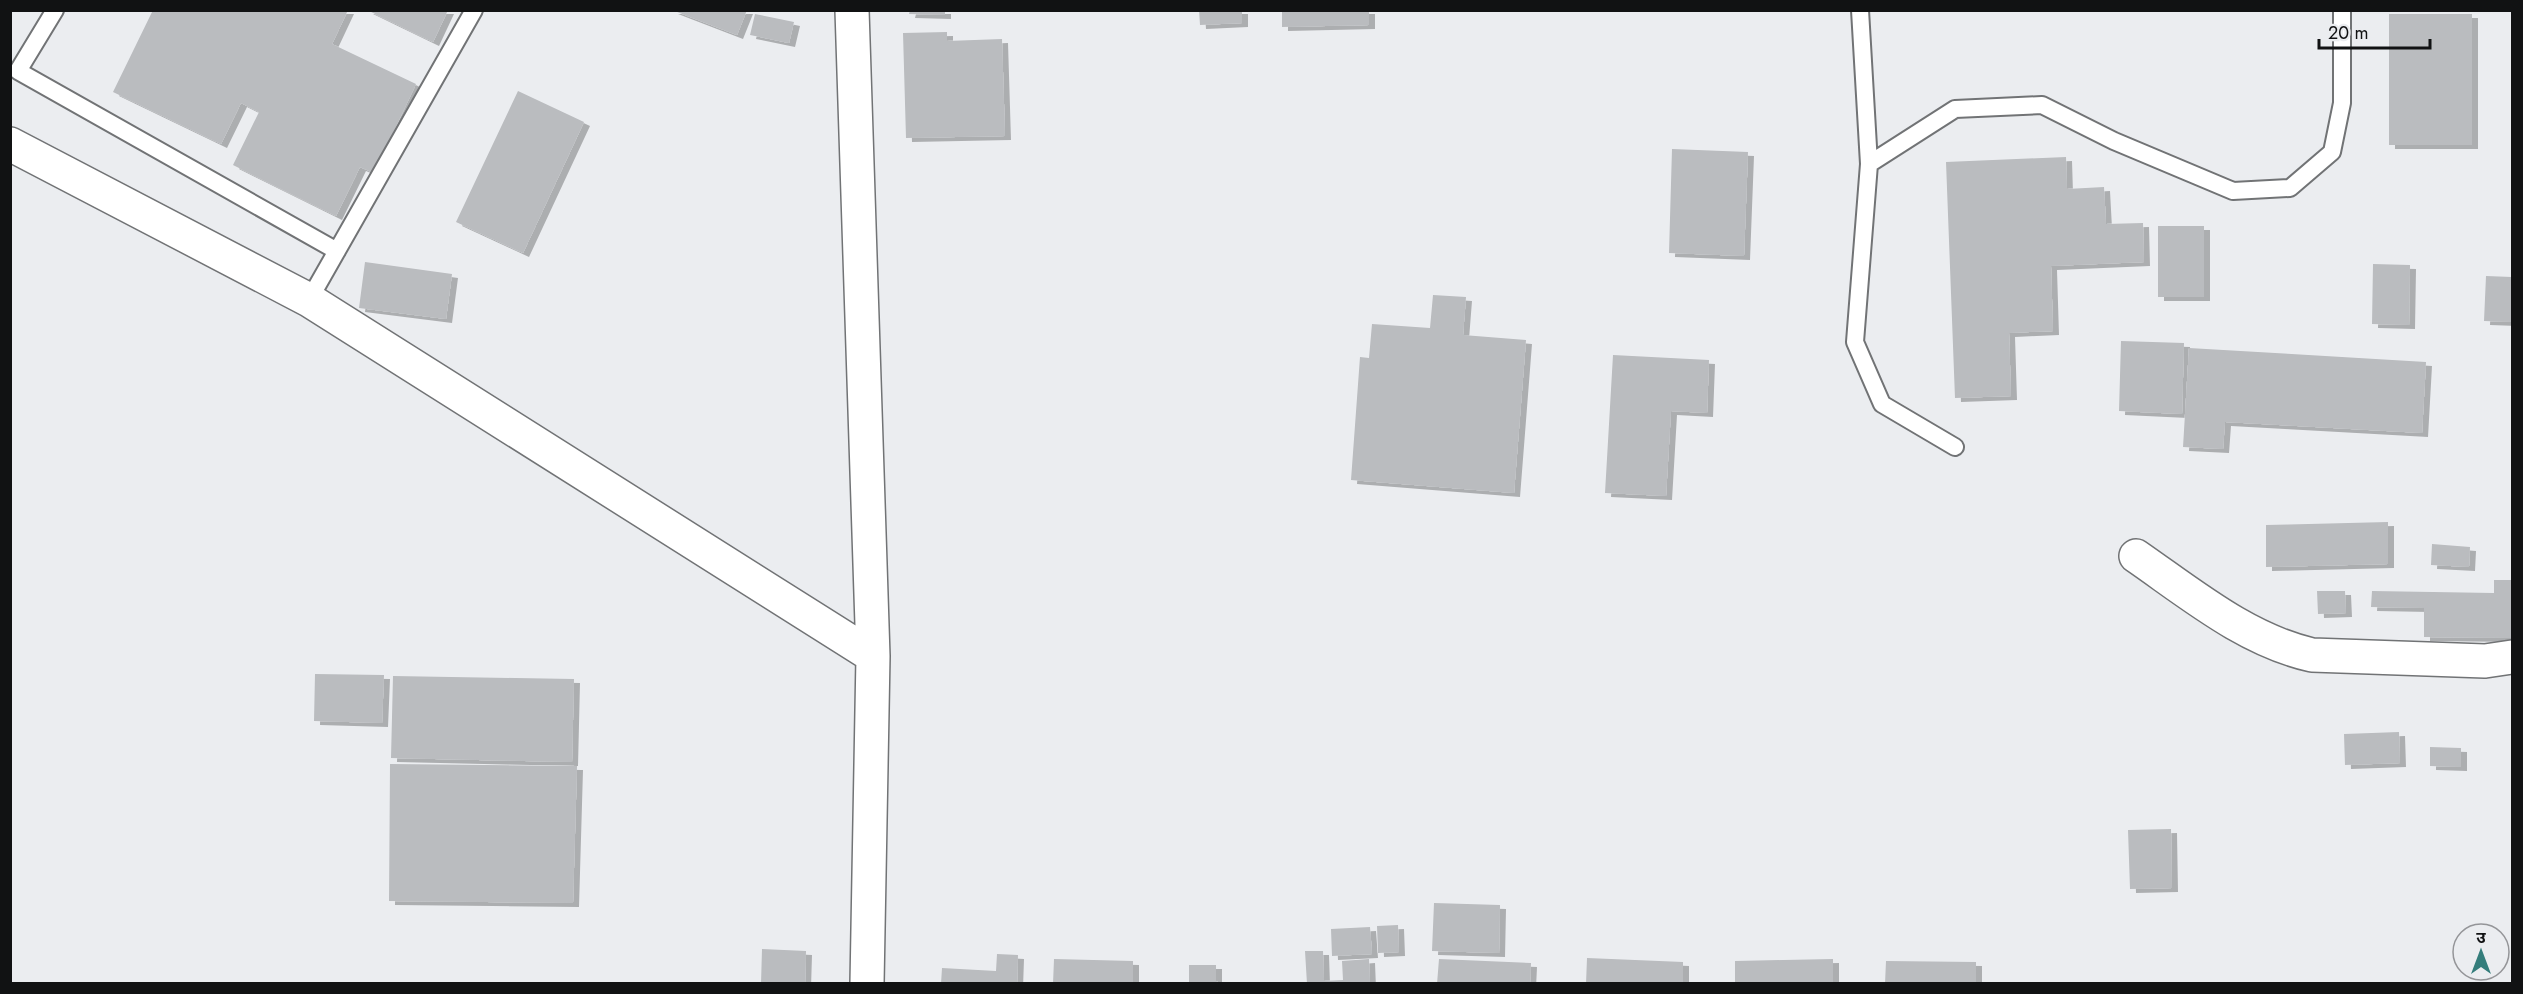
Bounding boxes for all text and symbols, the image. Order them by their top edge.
scale bar [2319,12,2430,50]
text: 20 m [2328,20,2368,46]
north arrow [2451,922,2511,982]
text: उ [2476,926,2486,949]

